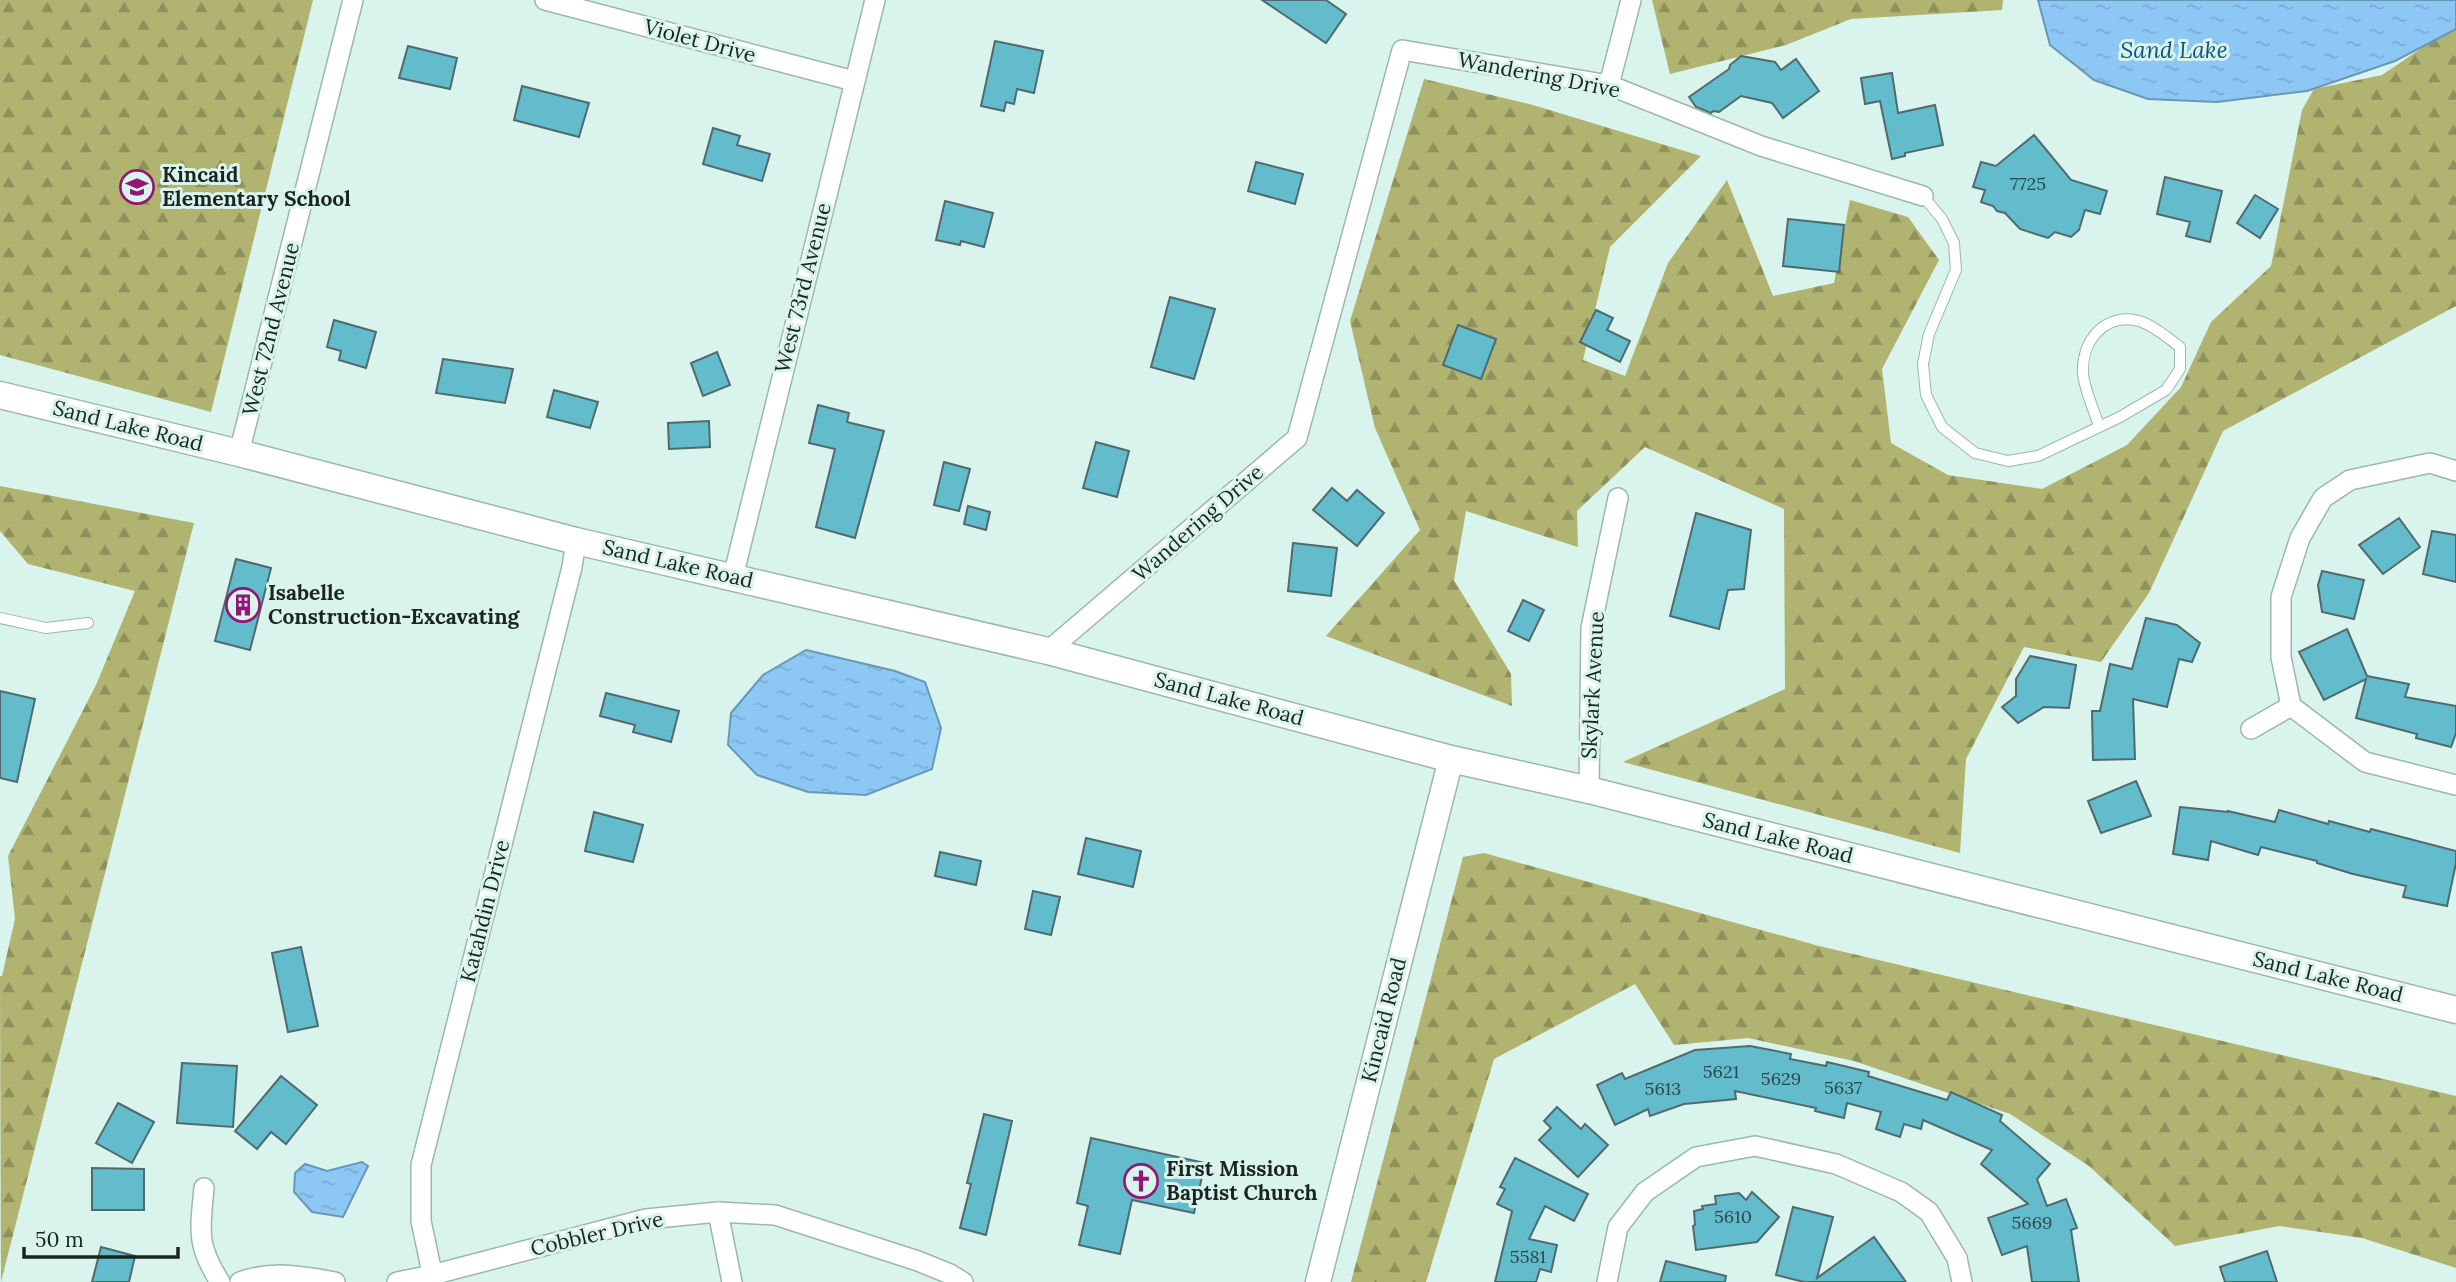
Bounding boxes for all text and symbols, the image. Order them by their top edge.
street label: Violet Drive [640,12,759,68]
water label: Sand Lake [2120,35,2228,64]
street label: Wandering Drive [1456,46,1623,104]
place label: Kincaid Elementary School [162,161,351,212]
school or university icon: Kincaid Elementary School [118,168,156,206]
house number: 7725 [2010,172,2046,195]
street label: West 73rd Avenue [768,200,837,376]
street label: West 72nd Avenue [236,239,305,418]
street label: Sand Lake Road [50,394,206,457]
street label: Wandering Drive [1127,458,1269,587]
street label: Sand Lake Road [600,533,756,594]
place label: Isabelle Construction-Excavating [268,579,521,630]
building icon: Isabelle Construction-Excavating [224,586,262,624]
street label: Skylark Avenue [1575,610,1610,759]
street label: Sand Lake Road [1151,666,1307,731]
street label: Sand Lake Road [1700,806,1856,869]
street label: Katahdin Drive [454,837,515,985]
street label: Sand Lake Road [2250,945,2406,1008]
street label: Kincaid Road [1355,955,1412,1085]
house number: 5621 [1703,1060,1739,1083]
house number: 5629 [1761,1067,1801,1090]
house number: 5637 [1824,1076,1862,1099]
house number: 5613 [1645,1077,1681,1100]
place label: First Mission Baptist Church [1166,1155,1318,1206]
church icon: First Mission Baptist Church [1122,1162,1160,1200]
street label: Cobbler Drive [528,1205,666,1262]
house number: 5610 [1714,1205,1752,1228]
house number: 5669 [2011,1211,2053,1234]
scale bar [24,1216,178,1260]
text: 50 m [35,1226,84,1253]
house number: 5581 [1510,1245,1546,1268]

